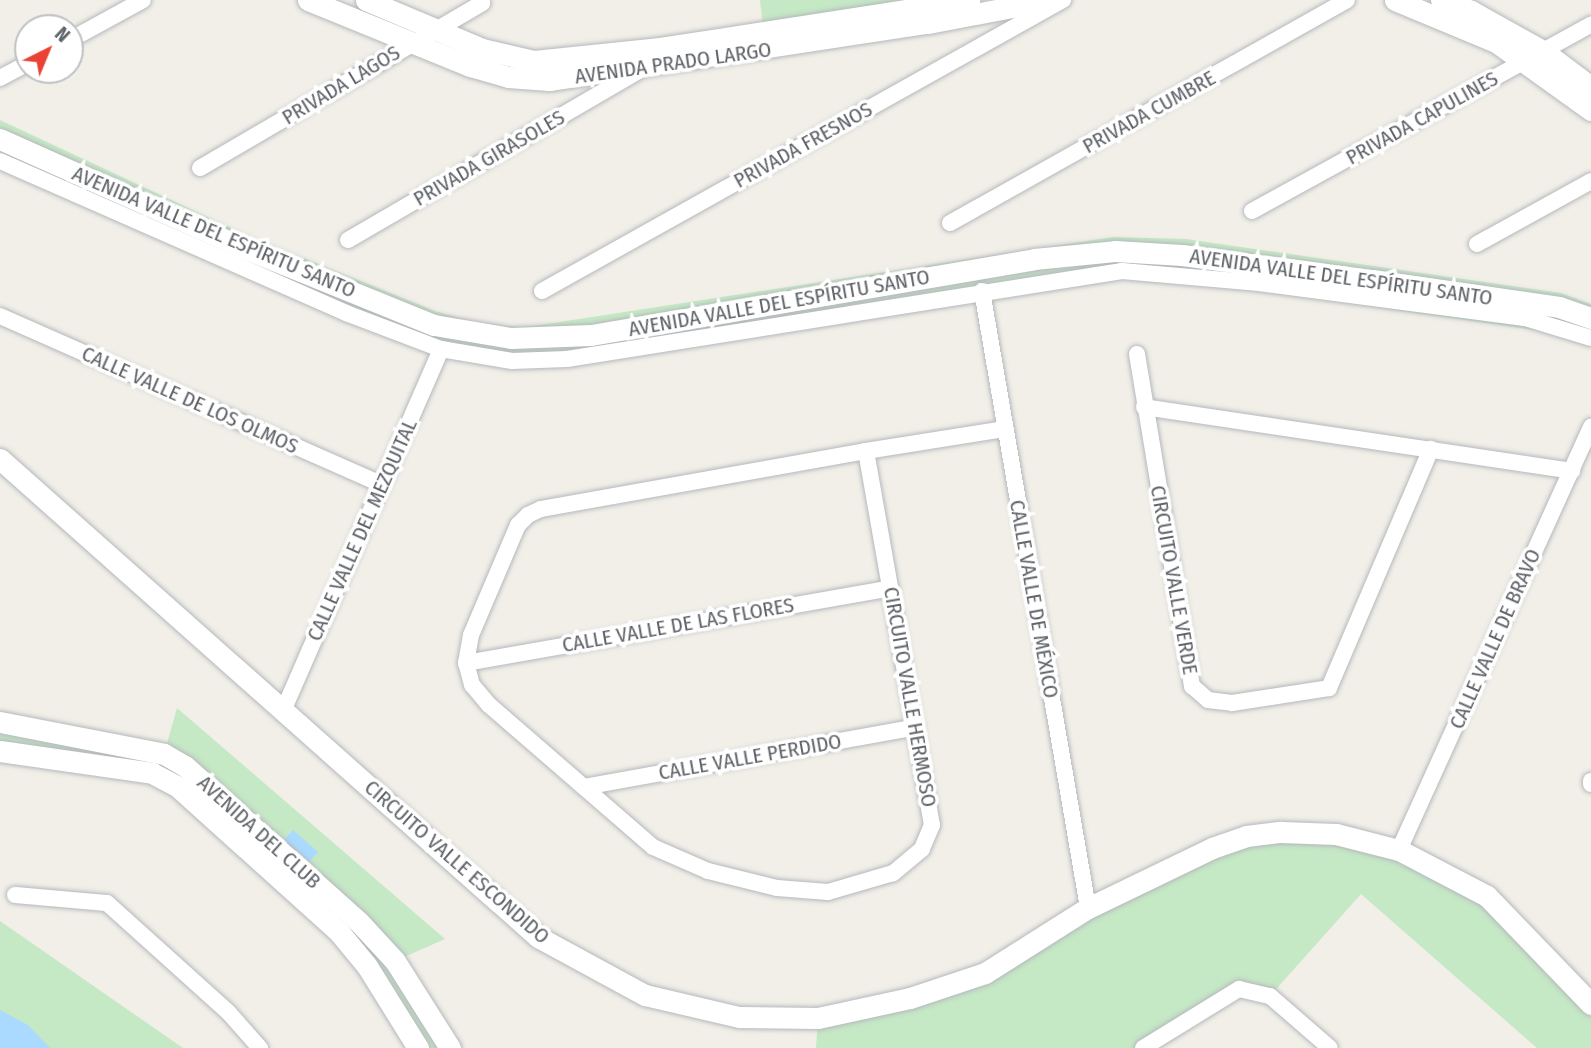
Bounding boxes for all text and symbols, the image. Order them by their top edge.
north arrow [14,14,84,84]
text: N [50,22,74,47]
street label: AVENIDA PRADO LARGO [573,37,773,89]
street label: PRIVADA LAGOS [277,40,405,130]
street label: PRIVADA CUMBRE [1078,65,1220,159]
street label: PRIVADA CAPULINES [1342,66,1502,170]
street label: PRIVADA FRESNOS [729,97,877,193]
street label: PRIVADA GIRASOLES [409,105,569,211]
street label: AVENIDA VALLE DEL ESPÍRITU SANTO [69,161,359,303]
street label: AVENIDA VALLE DEL ESPÍRITU SANTO [1188,243,1494,311]
street label: AVENIDA VALLE DEL ESPÍRITU SANTO [626,264,932,342]
street label: CALLE VALLE DE LOS OLMOS [78,341,302,459]
street label: CALLE VALLE DEL MEZQUITAL [302,415,422,645]
street label: CIRCUITO VALLE VERDE [1145,483,1203,677]
street label: CALLE VALLE DE MÉXICO [1004,498,1064,700]
street label: CALLE VALLE DE BRAVO [1444,545,1546,733]
street label: CIRCUITO VALLE HERMOSO [878,585,942,809]
street label: CALLE VALLE DE LAS FLORES [560,592,796,658]
street label: CALLE VALLE PERDIDO [657,729,843,785]
street label: AVENIDA DEL CLUB [192,770,326,894]
street label: CIRCUITO VALLE ESCONDIDO [359,775,555,949]

